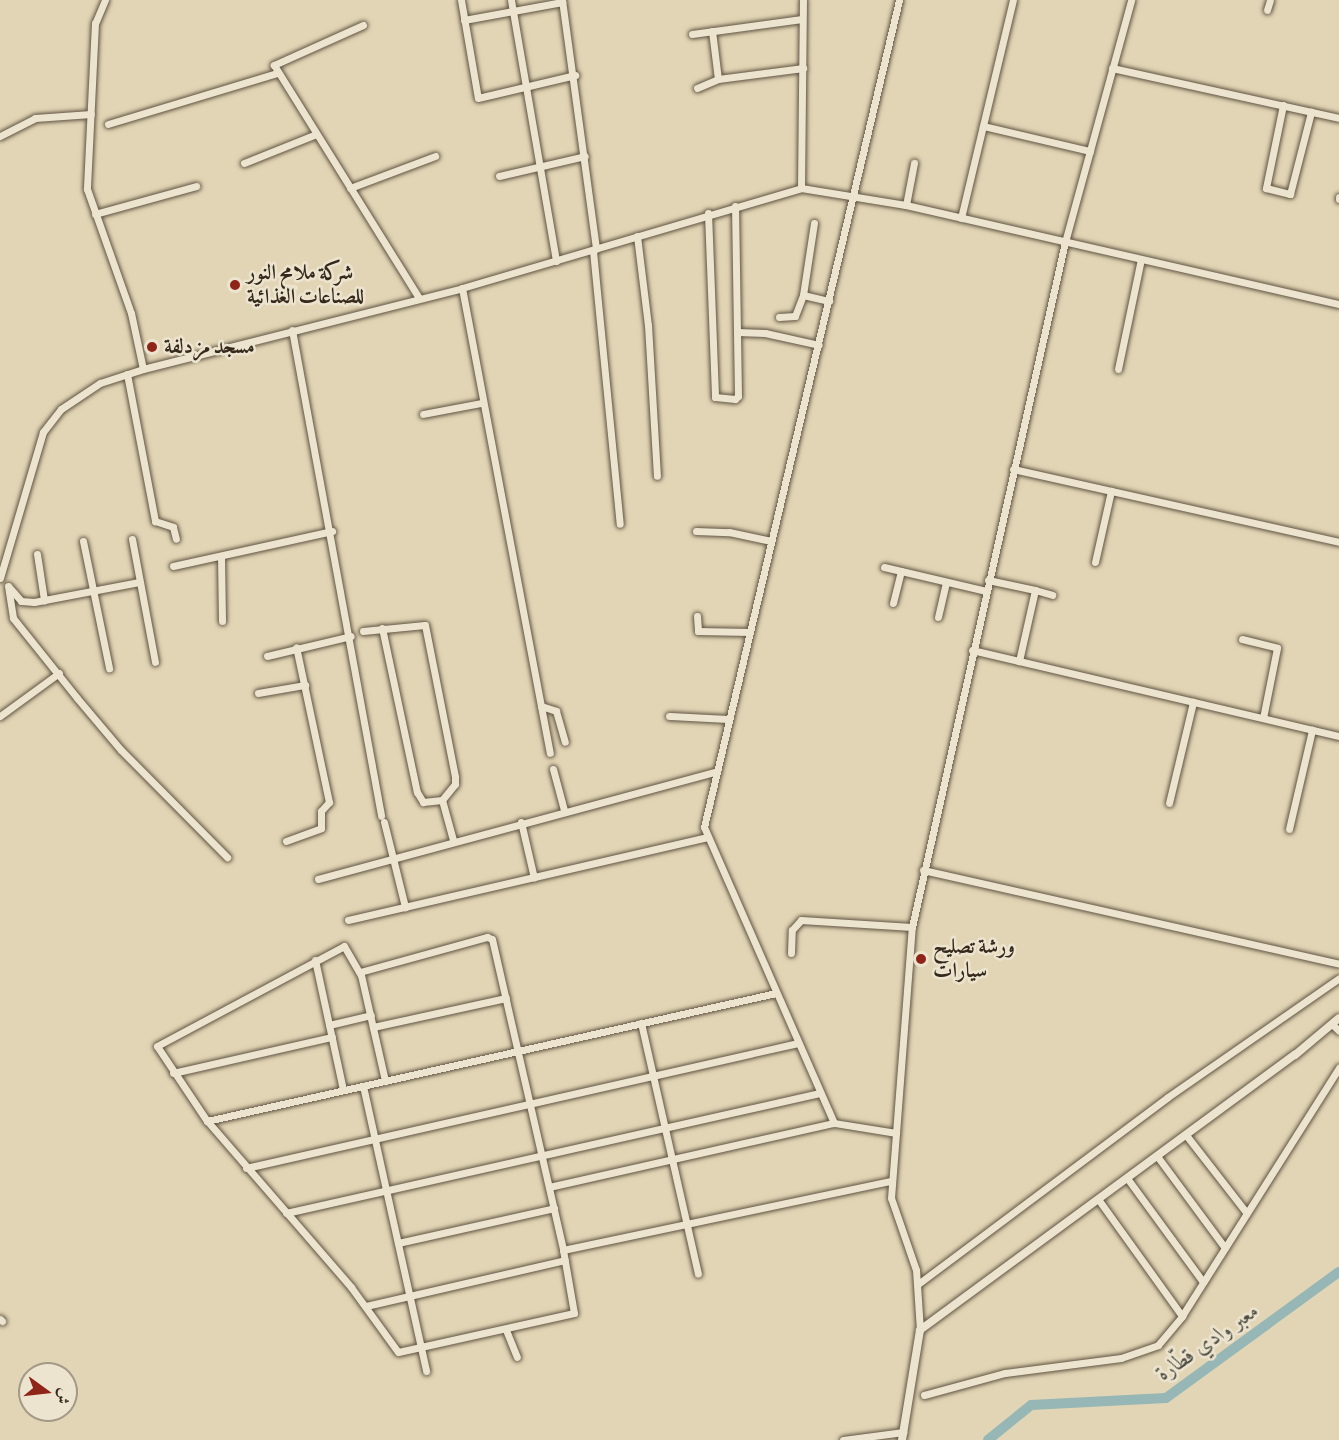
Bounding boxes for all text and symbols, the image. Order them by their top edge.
place label: شركة ملامح النور للصناعات الغذائية [247,260,364,310]
marker: شركة ملامح النور للصناعات الغذائية [228,278,242,292]
place label: مسجد مزدلفة [164,334,255,360]
marker: مسجد مزدلفة [145,340,159,354]
place label: ورشة تصليح سيارات [933,934,1015,984]
marker: ورشة تصليح سيارات [914,952,928,966]
water label: معبر وادي قطّارة [1152,1297,1264,1387]
north arrow [18,1362,78,1422]
text: ش [52,1386,75,1406]

